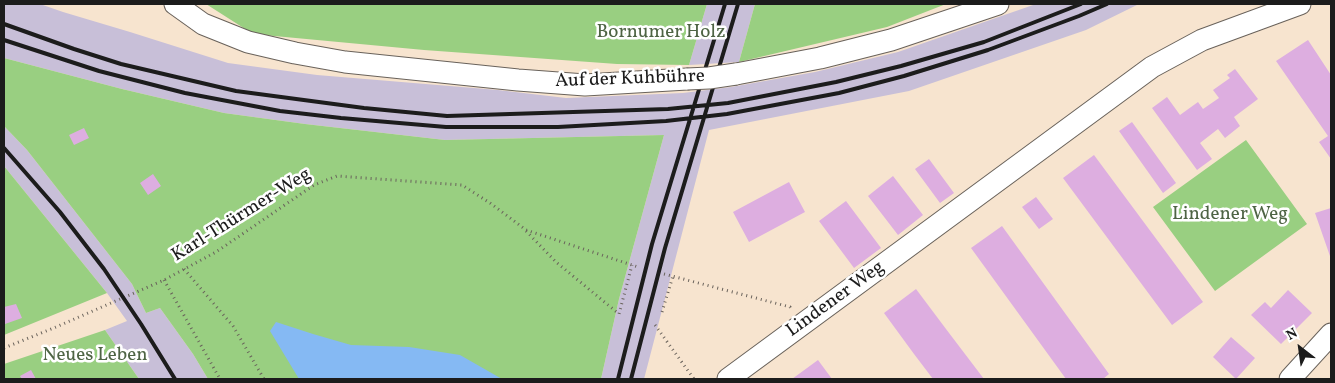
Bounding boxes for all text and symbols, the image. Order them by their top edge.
park label: Bornumer Holz [597,23,725,45]
street label: Auf der Kuhbühre [555,66,705,94]
street label: Karl-Thürmer-Weg [168,164,316,268]
park label: Lindener Weg [1172,205,1288,227]
street label: Lindener Weg [782,257,890,343]
north arrow [1275,323,1325,373]
text: N [1283,324,1301,345]
park label: Neues Leben [42,346,148,368]

